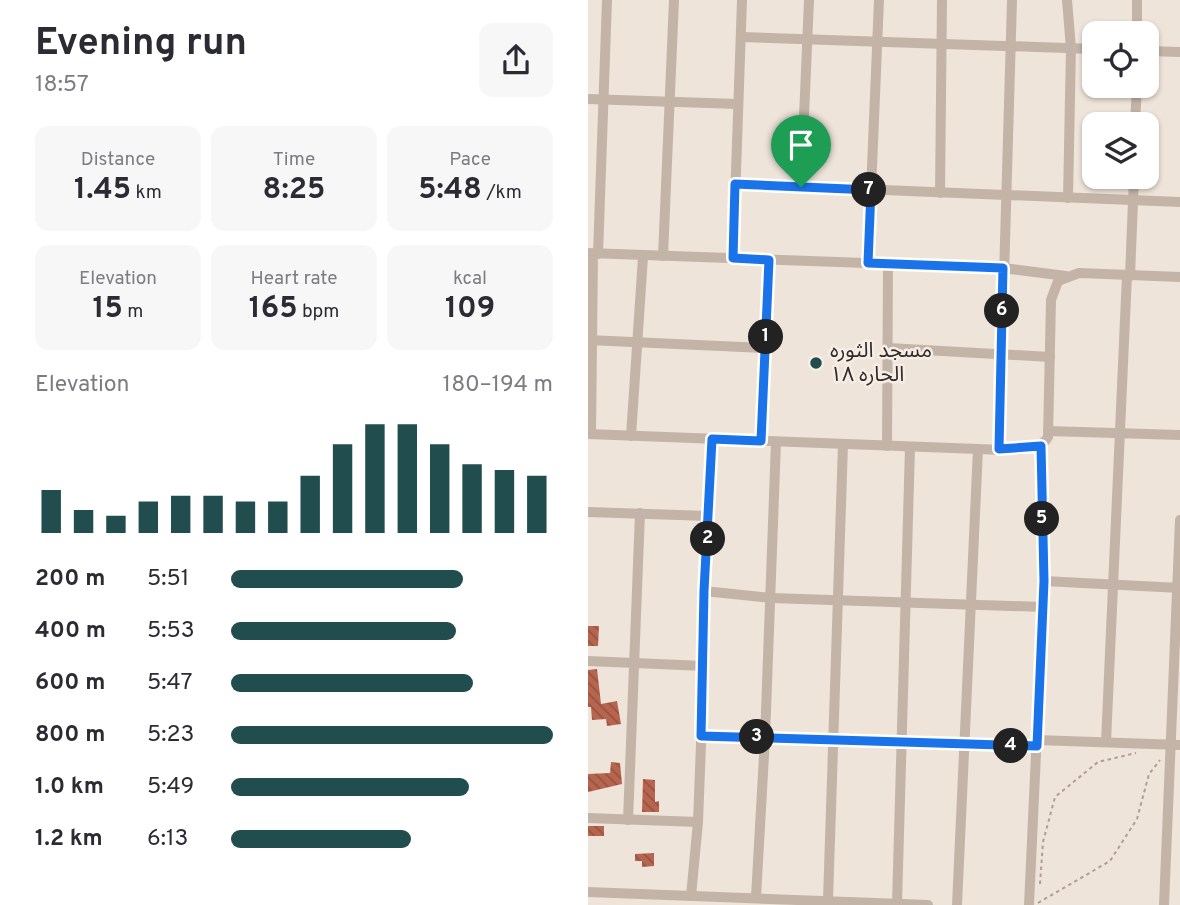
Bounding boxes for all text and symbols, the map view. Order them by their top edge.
text: Evening run [35,20,247,69]
map controls [1082,21,1159,189]
button: locate [1082,21,1159,98]
button: share [479,23,553,97]
text: 18:57 [35,71,89,100]
button: layers [1082,112,1159,189]
pin [771,115,831,187]
icon: arrive [782,126,820,164]
text: Distance [81,148,155,172]
text: Time [273,148,315,172]
text: Pace [449,148,491,172]
text: 1.45 [74,172,131,209]
text: 8:25 [263,172,325,209]
text: 5:48 [418,172,482,209]
pin: 7 [852,172,886,208]
text: 7 [863,177,874,201]
text: km [131,181,162,205]
text: /km [482,181,522,205]
text: Elevation [79,267,157,291]
text: Heart rate [251,267,337,291]
text: kcal [453,267,487,291]
text: 15 [93,291,123,328]
text: 165 [249,291,297,328]
text: 109 [445,291,495,328]
pin: 6 [984,294,1020,328]
text: 6 [996,298,1007,322]
text: m [123,300,143,324]
text: bpm [297,300,339,324]
pin: 1 [748,320,784,354]
text: 1 [762,324,769,348]
place label: مسجد الثوره الحاره ١٨ [830,338,932,389]
marker: مسجد الثوره الحاره ١٨ [808,355,824,371]
text: Elevation [35,371,130,400]
text: 180–194 m [443,371,553,400]
pin: 5 [1024,502,1060,536]
text: 5 [1036,506,1047,530]
pin: 2 [690,522,726,556]
text: 2 [702,526,713,550]
text: 200 m [35,565,105,594]
text: 5:51 [147,565,189,594]
text: 400 m [35,617,106,646]
text: 5:53 [147,617,195,646]
text: 600 m [35,669,105,698]
text: 5:47 [147,669,193,698]
pin: 3 [740,720,774,754]
text: 800 m [35,721,105,750]
text: 5:23 [147,721,194,750]
text: 3 [751,724,762,748]
pin: 4 [994,728,1028,764]
text: 4 [1004,733,1017,757]
text: 1.0 km [35,773,104,802]
text: 5:49 [147,773,194,802]
text: 1.2 km [35,825,103,854]
text: 6:13 [147,825,188,854]

